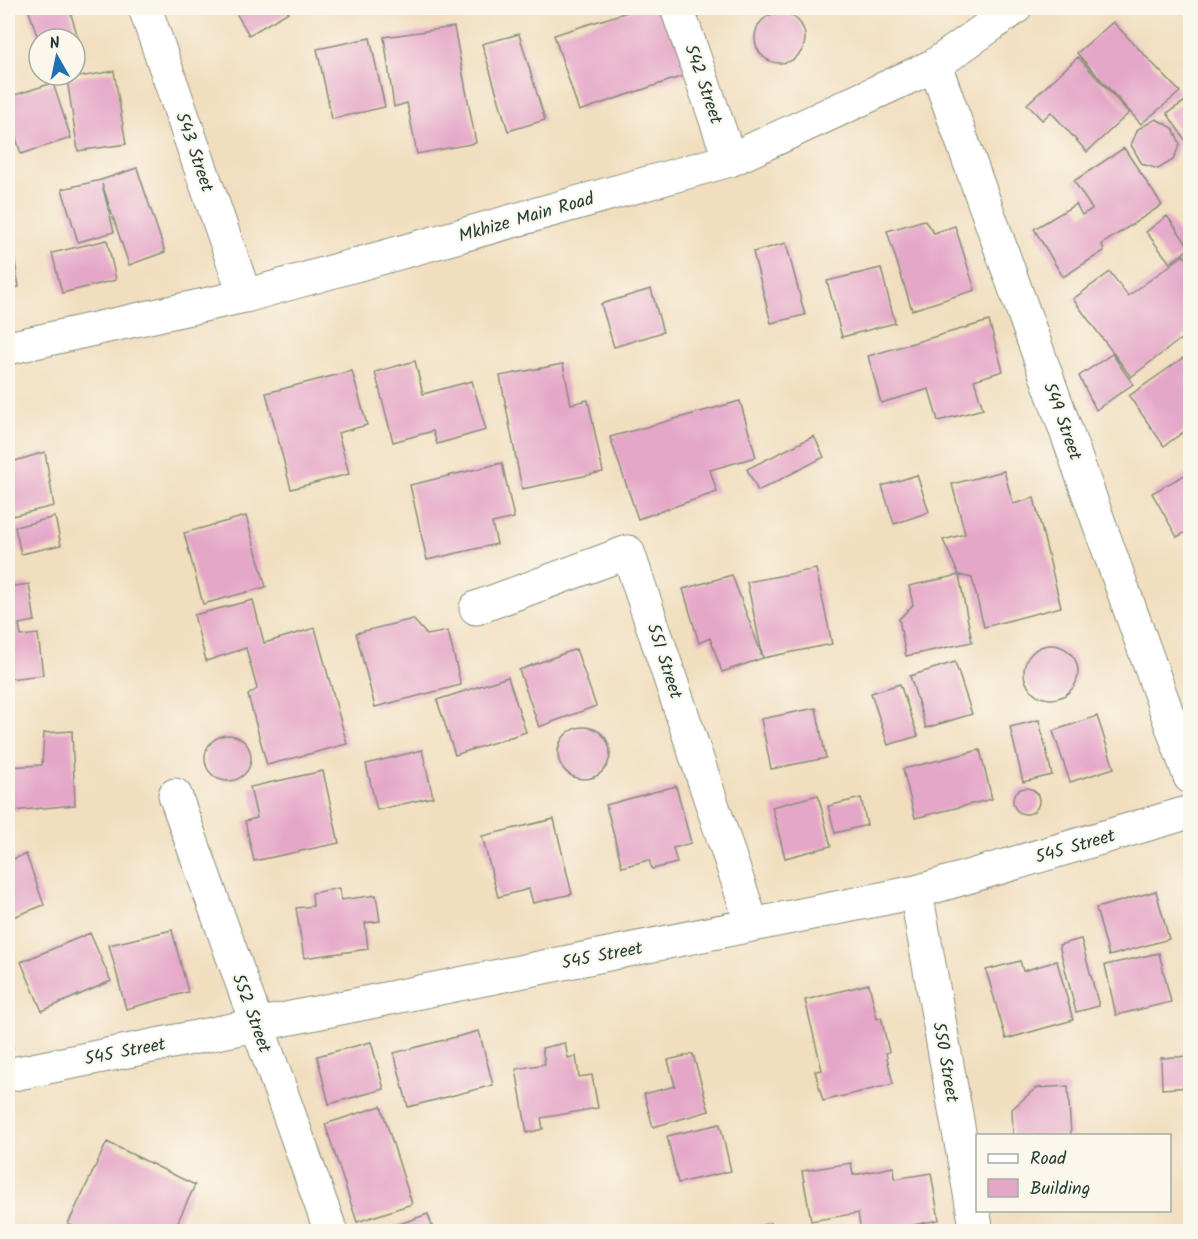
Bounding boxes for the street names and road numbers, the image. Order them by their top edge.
street label: 542 Street [675,41,730,129]
street label: 543 Street [166,109,221,197]
street label: Mkhize Main Road [455,185,598,252]
street label: 549 Street [1034,378,1089,466]
street label: 551 Street [638,620,690,704]
street label: 545 Street [1032,822,1120,873]
street label: 545 Street [559,934,646,979]
street label: 552 Street [223,970,279,1058]
street label: 550 Street [923,1020,966,1106]
street label: 545 Street [82,1030,169,1075]

